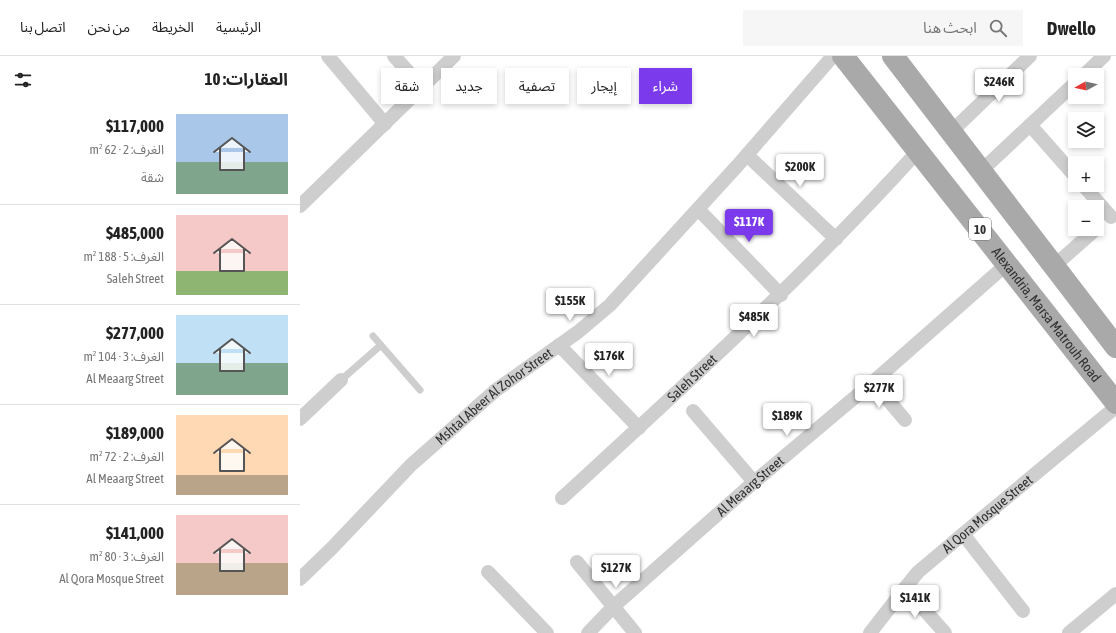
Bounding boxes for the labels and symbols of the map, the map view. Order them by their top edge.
north arrow [1068,68,1104,104]
pin: $246K [971,69,1027,103]
pin: $200K [772,154,828,188]
pin: $117K [721,209,777,243]
road number: 10 [969,218,991,240]
street label: Alexandria, Marsa Matrouh Road [989,244,1104,385]
pin: $155K [542,288,598,322]
pin: $485K [726,304,782,338]
pin: $176K [581,343,637,377]
street label: Mshtal Abeer Al Zohor Street [432,345,555,448]
street label: Saleh Street [664,351,720,405]
pin: $277K [851,375,907,409]
pin: $189K [759,403,815,437]
street label: Al Meaarg Street [713,452,787,519]
street label: Al Qora Mosque Street [939,472,1036,556]
pin: $127K [588,555,644,589]
pin: $141K [887,585,943,619]

